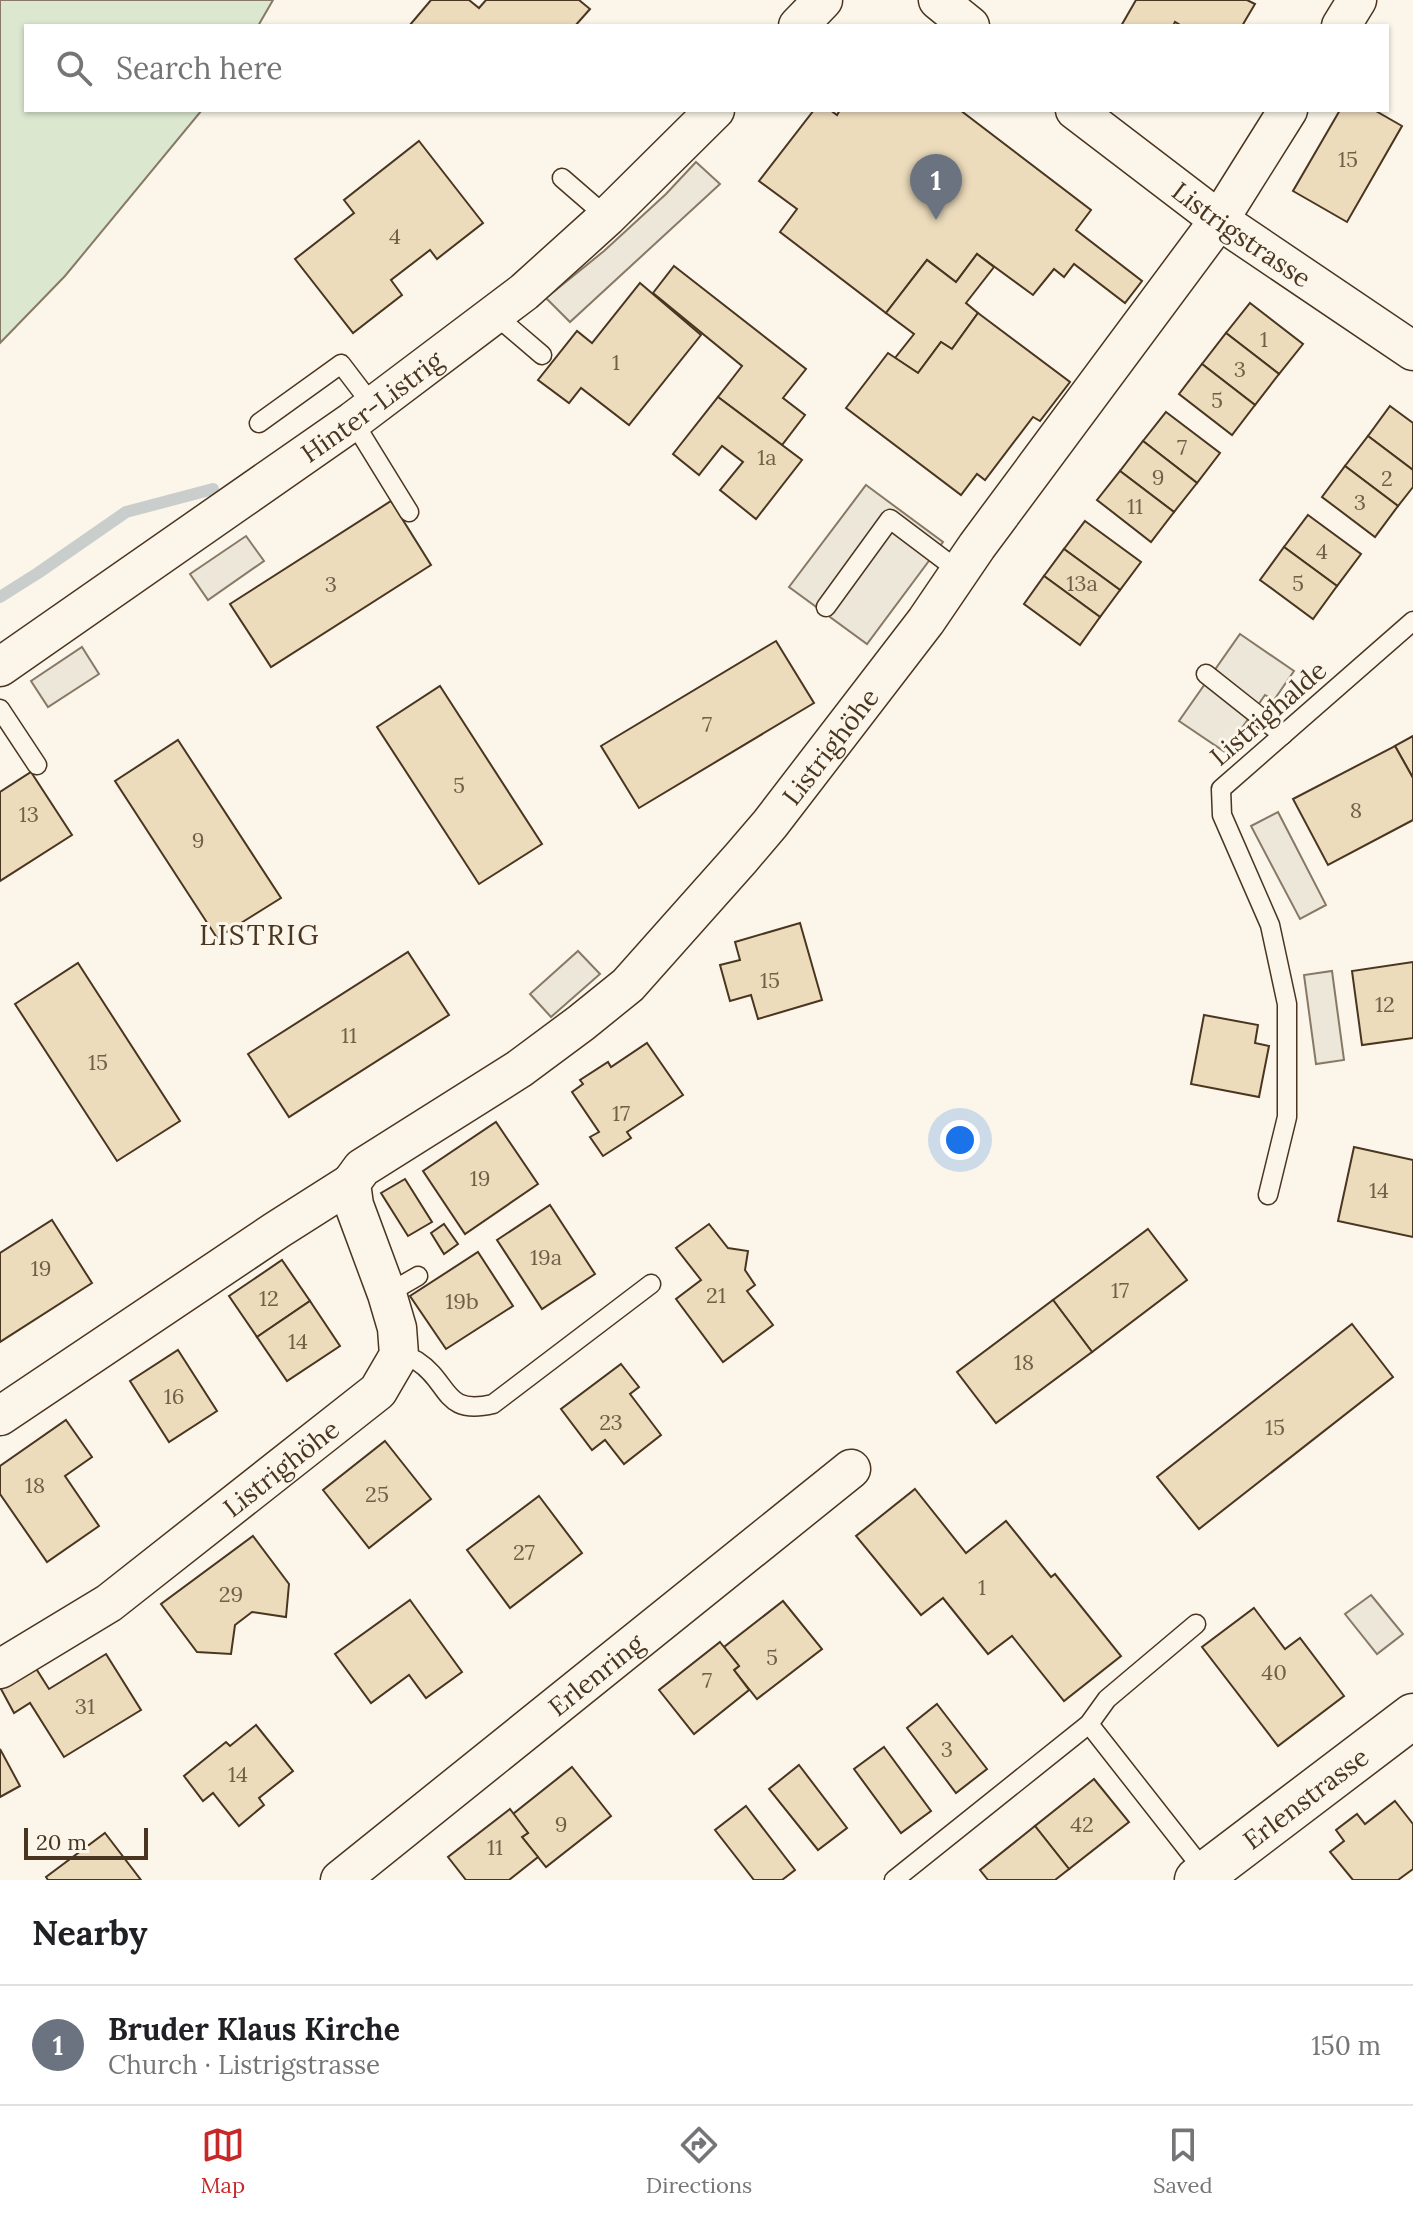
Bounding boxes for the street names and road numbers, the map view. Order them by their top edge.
street label: Listrigstrasse [1166,174,1318,294]
street label: Hinter-Listrig [294,343,449,469]
street label: Listrighalde [1203,653,1333,773]
street label: Listrighöhe [775,681,885,811]
street label: Listrighöhe [216,1412,345,1524]
street label: Erlenring [541,1626,650,1723]
street label: Erlenstrasse [1236,1740,1375,1856]

